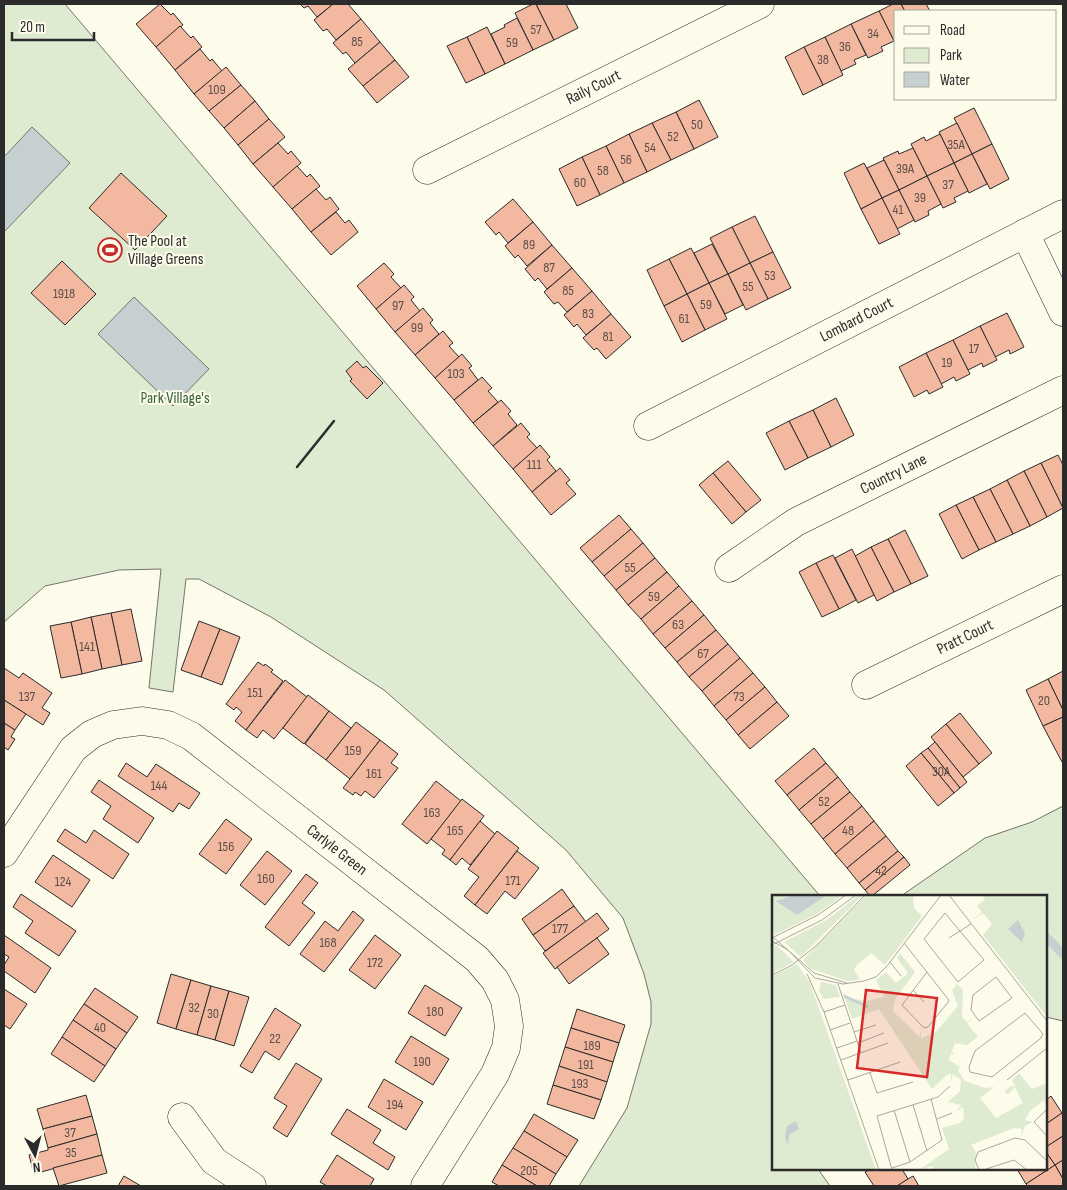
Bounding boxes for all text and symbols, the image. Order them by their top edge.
scale bar [12,10,95,42]
legend [894,10,1057,100]
text: 20 m [20,18,45,37]
house number: 57 [530,21,542,38]
text: Road [940,21,965,40]
house number: 34 [867,25,879,42]
house number: 85 [351,33,363,50]
house number: 59 [506,34,518,51]
house number: 36 [839,38,851,55]
text: Park [940,46,962,65]
house number: 38 [817,51,829,68]
street label: Raily Court [563,65,624,109]
text: Water [940,71,971,90]
house number: 109 [208,81,226,98]
house number: 50 [691,116,703,133]
house number: 52 [667,128,679,145]
house number: 35A [947,136,966,153]
house number: 54 [644,139,656,156]
house number: 56 [620,151,632,168]
house number: 39A [896,160,915,177]
house number: 58 [597,162,609,179]
house number: 60 [574,174,586,191]
house number: 37 [942,176,954,193]
house number: 39 [914,189,926,206]
house number: 41 [893,201,903,218]
place label: The Pool at Village Greens [128,232,204,269]
house number: 89 [523,236,535,253]
sports icon: The Pool at Village Greens [97,237,123,263]
house number: 87 [543,259,555,276]
house number: 53 [764,267,776,284]
house number: 55 [742,278,754,295]
house number: 85 [562,282,574,299]
house number: 1918 [53,285,75,302]
street label: Lombard Court [817,293,896,346]
house number: 59 [700,296,712,313]
house number: 97 [392,297,404,314]
house number: 83 [582,305,594,322]
house number: 61 [678,310,690,327]
house number: 99 [411,319,423,336]
house number: 81 [602,328,614,345]
house number: 17 [969,340,980,357]
house number: 19 [941,354,953,371]
house number: 103 [447,365,465,382]
park label: Park Village's [140,389,210,408]
street label: Country Lane [857,449,930,498]
house number: 111 [527,456,541,473]
house number: 55 [624,559,636,576]
house number: 59 [648,588,660,605]
street label: Pratt Court [934,615,996,659]
house number: 63 [672,616,684,633]
house number: 141 [79,638,95,655]
house number: 67 [697,645,709,662]
house number: 151 [247,684,263,701]
house number: 137 [19,688,36,705]
house number: 73 [733,688,745,705]
house number: 20 [1038,692,1050,709]
house number: 159 [345,742,361,759]
house number: 30A [932,763,951,780]
house number: 161 [366,765,382,782]
house number: 144 [151,777,167,794]
house number: 52 [818,793,830,810]
house number: 163 [424,804,441,821]
street label: Carlyle Green [303,820,371,879]
house number: 165 [447,822,464,839]
house number: 48 [842,822,854,839]
house number: 156 [218,838,234,855]
house number: 42 [875,862,887,879]
house number: 160 [257,870,275,887]
house number: 171 [505,872,521,889]
house number: 124 [55,873,71,890]
inset map [772,895,1047,1170]
house number: 177 [552,920,568,937]
house number: 168 [319,934,337,951]
house number: 172 [367,954,383,971]
house number: 32 [188,999,200,1016]
house number: 180 [426,1003,444,1020]
house number: 30 [207,1005,219,1022]
house number: 40 [94,1019,106,1036]
house number: 22 [269,1030,281,1047]
house number: 189 [583,1037,601,1054]
house number: 190 [413,1053,431,1070]
house number: 191 [578,1056,594,1073]
house number: 193 [572,1075,589,1092]
house number: 194 [387,1096,404,1113]
house number: 37 [64,1124,76,1141]
north arrow [10,1130,60,1180]
house number: 35 [65,1144,77,1161]
text: N [32,1159,41,1176]
house number: 205 [520,1162,538,1179]

